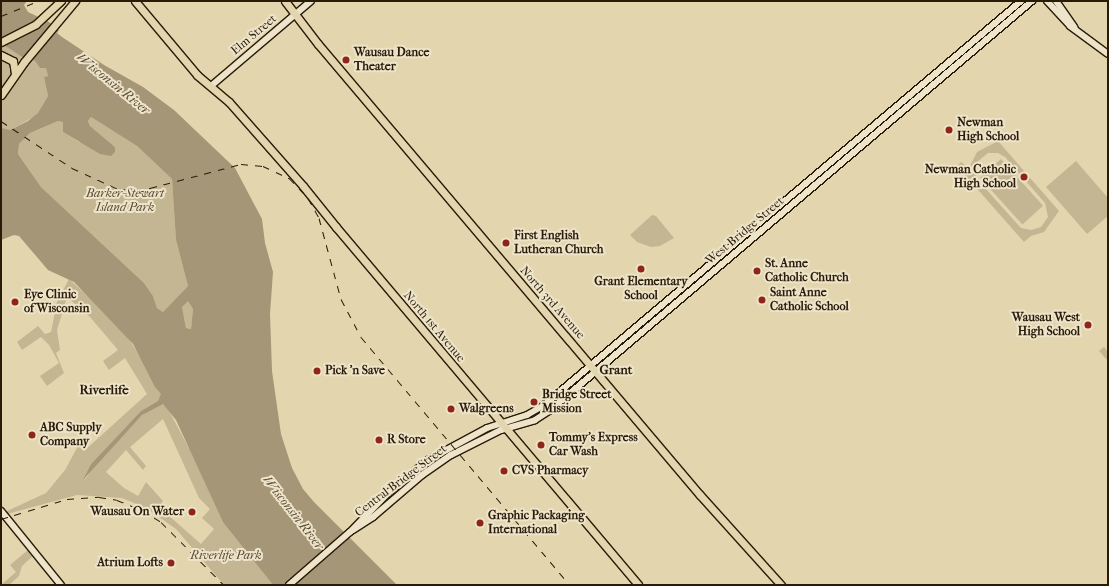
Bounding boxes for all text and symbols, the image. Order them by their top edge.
street label: Elm Street [228,12,280,58]
place label: Wausau Dance Theater [354,46,429,74]
water label: Wisconsin River [73,50,153,118]
marker: Wausau Dance Theater [341,55,351,65]
place label: Newman High School [957,116,1019,144]
marker: Newman High School [944,125,954,135]
place label: Newman Catholic High School [925,163,1016,191]
marker: Newman Catholic High School [1019,172,1029,182]
park label: Barker-Stewart Island Park [86,187,164,215]
street label: West Bridge Street [703,194,787,268]
place label: First English Lutheran Church [514,229,604,257]
marker: First English Lutheran Church [501,238,511,248]
place label: St. Anne Catholic Church [765,257,849,285]
street label: North 3rd Avenue [517,264,587,342]
marker: Grant Elementary School [636,264,646,274]
marker: St. Anne Catholic Church [752,266,762,276]
place label: Grant Elementary School [594,275,688,303]
place label: Saint Anne Catholic School [770,286,849,314]
place label: Eye Clinic of Wisconsin [24,288,89,316]
street label: North 1st Avenue [400,289,468,365]
marker: Saint Anne Catholic School [757,295,767,305]
marker: Eye Clinic of Wisconsin [9,296,21,308]
place label: Wausau West High School [1012,311,1080,339]
marker: Wausau West High School [1083,320,1093,330]
district label: Grant [600,362,632,378]
place label: Pick 'n Save [325,364,385,378]
marker: Pick 'n Save [312,366,322,376]
district label: Riverlife [79,382,129,398]
place label: Bridge Street Mission [542,388,611,416]
marker: Bridge Street Mission [529,397,539,407]
place label: Walgreens [459,402,514,416]
marker: Walgreens [446,404,456,414]
place label: ABC Supply Company [40,421,102,449]
marker: ABC Supply Company [27,430,37,440]
place label: Tommy's Express Car Wash [549,431,638,459]
place label: R Store [387,433,426,447]
marker: R Store [374,435,384,445]
marker: Tommy's Express Car Wash [536,440,546,450]
street label: Central Bridge Street [352,442,450,520]
place label: CVS Pharmacy [512,464,588,478]
marker: CVS Pharmacy [499,466,509,476]
water label: Wisconsin River [259,473,327,553]
place label: Wausau On Water [91,505,184,519]
marker: Wausau On Water [187,507,197,517]
place label: Graphic Packaging International [488,509,585,537]
marker: Graphic Packaging International [475,518,485,528]
park label: Riverlife Park [190,549,262,563]
place label: Atrium Lofts [97,556,163,570]
marker: Atrium Lofts [166,558,176,568]

